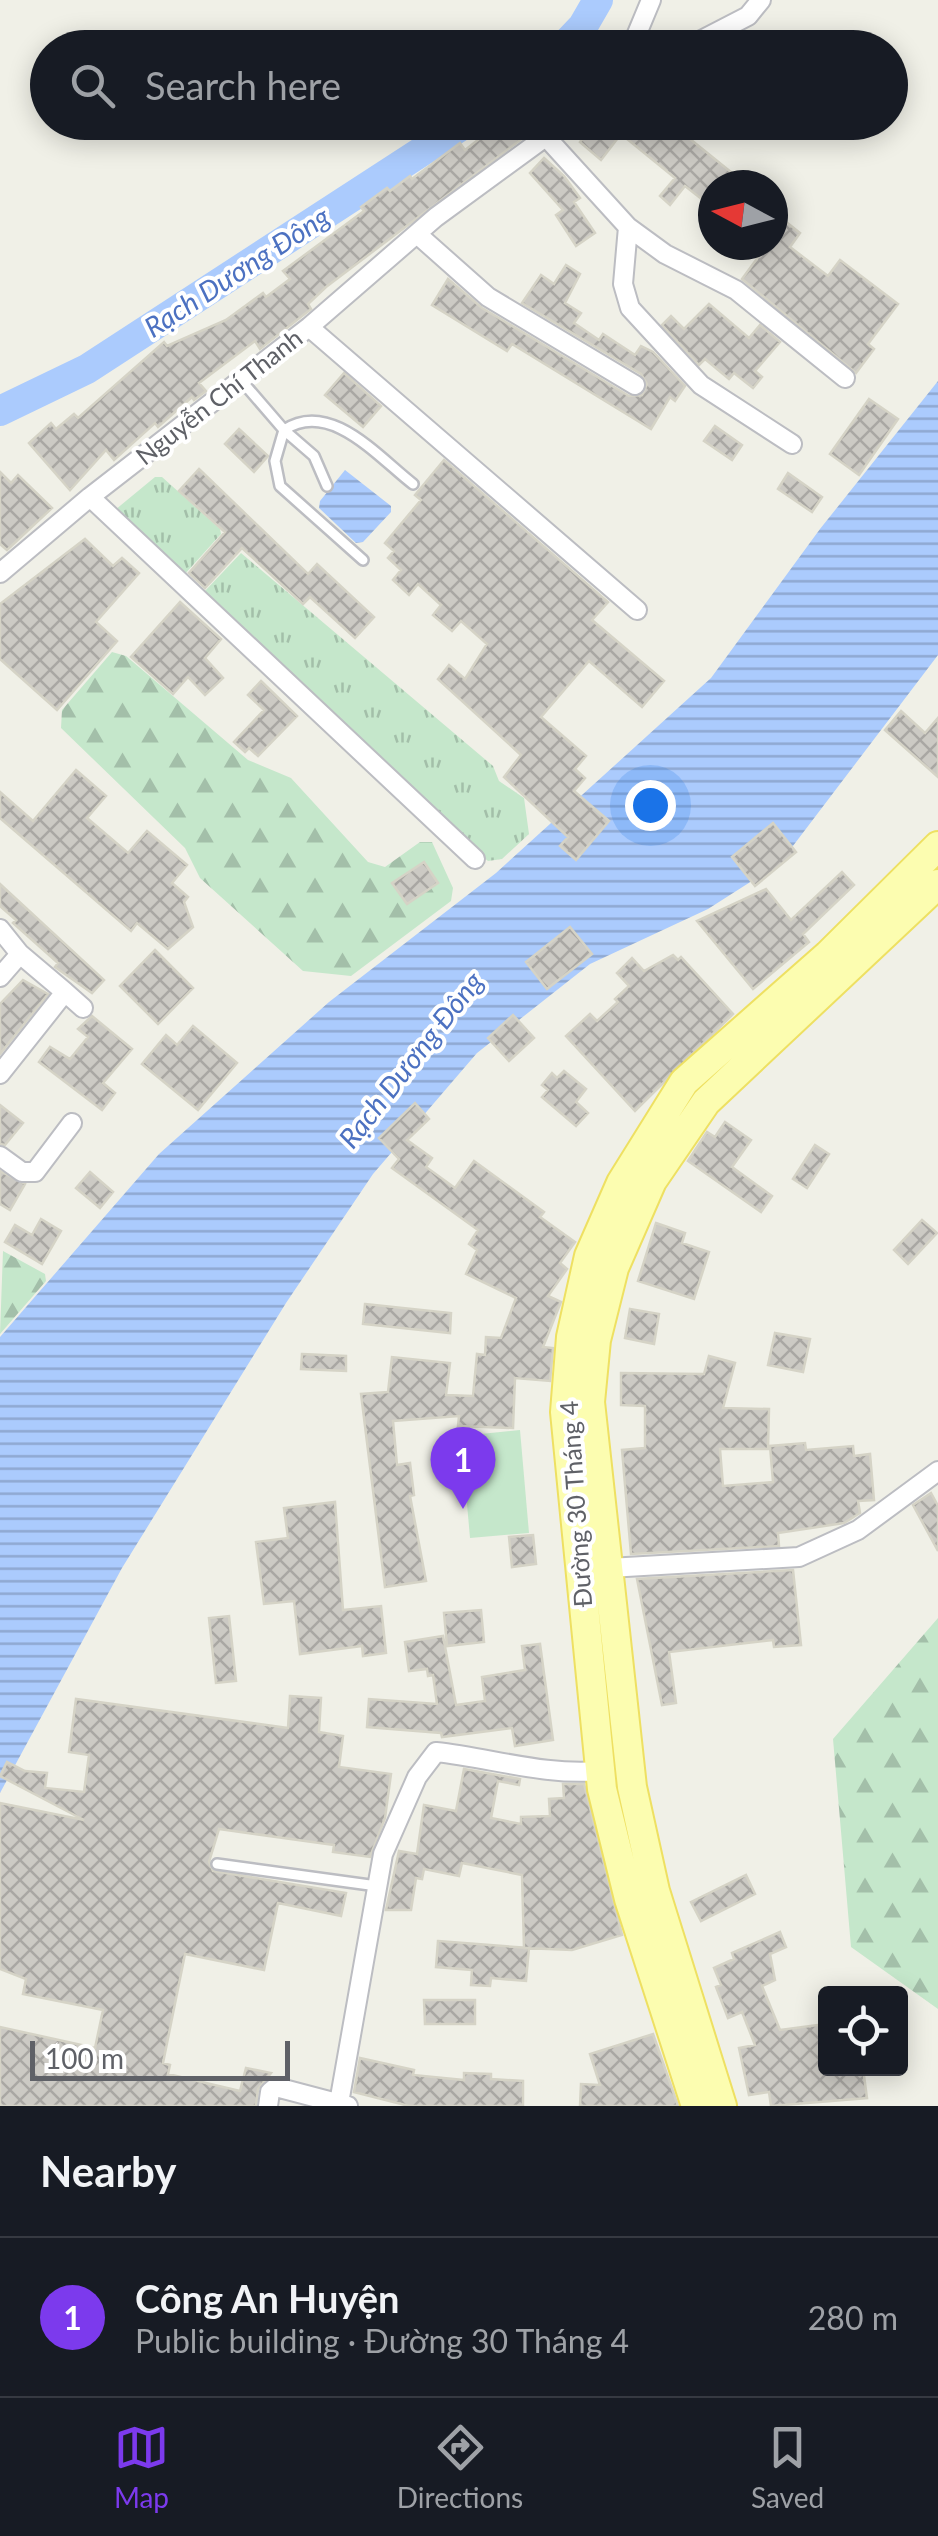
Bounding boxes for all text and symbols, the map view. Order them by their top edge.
search box [30,30,908,140]
icon: search [65,58,120,113]
text: Search here [145,62,341,108]
north arrow [698,170,788,260]
water label: Rạch Dương Đông [137,198,336,344]
street label: Nguyễn Chí Thanh [129,322,308,470]
your location [625,780,676,831]
water label: Rạch Dương Đông [331,964,490,1154]
street label: Đường 30 Tháng 4 [553,1400,597,1608]
pin: 1 [430,1426,496,1509]
map controls [818,1986,908,2076]
button: locate [818,1986,908,2076]
scale bar [30,2036,290,2080]
text: 100 m [45,2041,124,2075]
text: Nearby [40,2146,177,2196]
text: Công An Huyện [135,2275,400,2321]
text: 1 [63,2298,82,2337]
text: 280 m [808,2298,898,2337]
text: Public building · Đường 30 Tháng 4 [135,2321,629,2360]
tab: Map [114,2420,169,2514]
tab: Directions [397,2420,523,2514]
tab: Saved [751,2420,824,2514]

